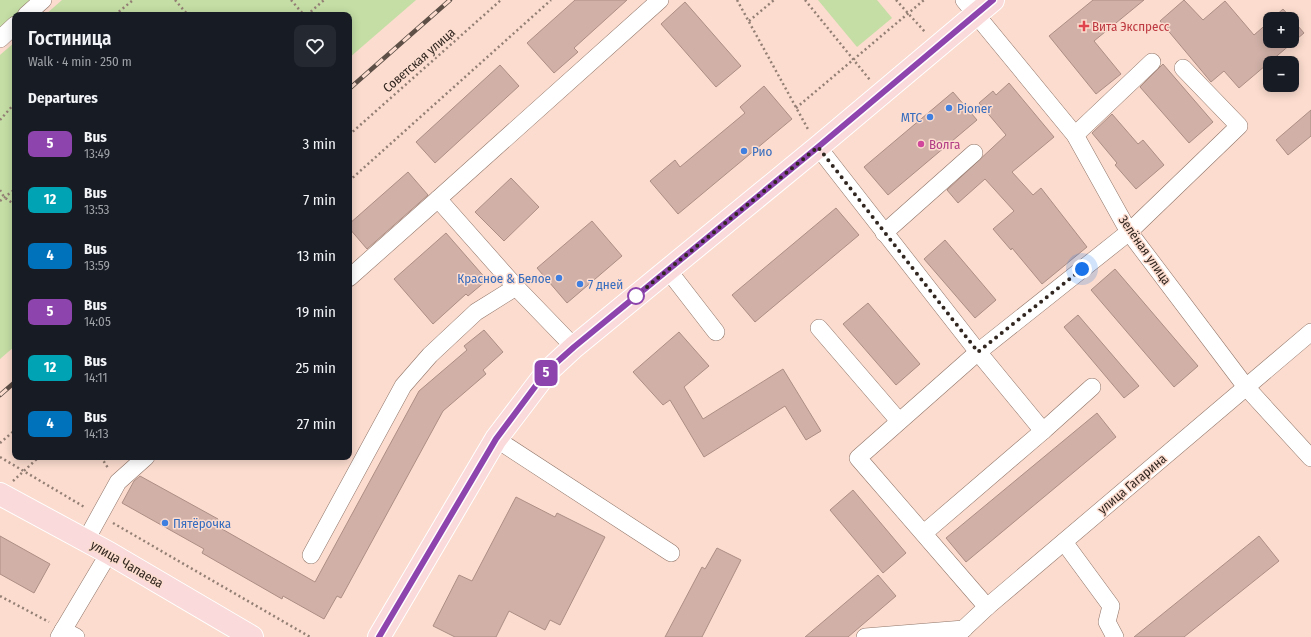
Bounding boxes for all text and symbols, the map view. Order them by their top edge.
map controls [1263,12,1299,92]
button: + [1263,12,1299,48]
place label: Вита Экспресс [1092,19,1170,34]
marker: Вита Экспресс [1079,21,1089,31]
button: heart [294,25,336,67]
street label: Советская улица [380,25,458,95]
text: Гостиница [28,27,111,50]
text: Walk · 4 min · 250 m [28,54,132,69]
button: − [1263,56,1299,92]
text: Departures [28,89,98,107]
place label: Pioner [957,101,992,116]
marker: Pioner [944,103,954,113]
place label: МТС [901,110,922,125]
marker: МТС [925,112,935,122]
text: Bus [84,128,107,146]
text: 5 [47,135,53,152]
text: 3 min [302,135,336,153]
place label: Волга [929,137,960,152]
marker: Волга [916,139,926,149]
place label: Рио [752,144,773,159]
text: 13:49 [84,146,110,161]
marker: Рио [739,146,749,156]
text: Bus [84,184,107,202]
text: 12 [44,191,56,208]
text: 7 min [303,191,336,209]
text: 13:53 [84,202,109,217]
street label: Зелёная улица [1116,213,1174,287]
text: Bus [84,240,107,258]
text: 4 [46,247,54,264]
text: 13 min [297,247,336,265]
text: 13:59 [84,258,110,273]
your location [1072,259,1092,279]
place label: Красное & Белое [457,271,551,286]
marker: Красное & Белое [554,273,564,283]
place label: 7 дней [588,277,623,292]
marker: 7 дней [575,279,585,289]
unlabelled marker [627,287,645,305]
text: Bus [84,296,107,314]
text: 5 [47,303,53,320]
text: 19 min [296,303,336,321]
text: 14:05 [84,314,111,329]
text: Bus [84,352,107,370]
text: 12 [44,359,56,376]
text: 25 min [296,359,336,377]
line badge: 5 [533,360,559,386]
text: 5 [543,364,549,381]
text: 14:11 [84,370,108,385]
text: Bus [84,408,107,426]
text: 4 [46,415,54,432]
text: 27 min [297,415,336,433]
text: 14:13 [84,426,109,441]
street label: улица Гагарина [1095,451,1169,517]
place label: Пятёрочка [173,516,231,531]
marker: Пятёрочка [160,518,170,528]
street label: улица Чапаева [88,537,166,591]

